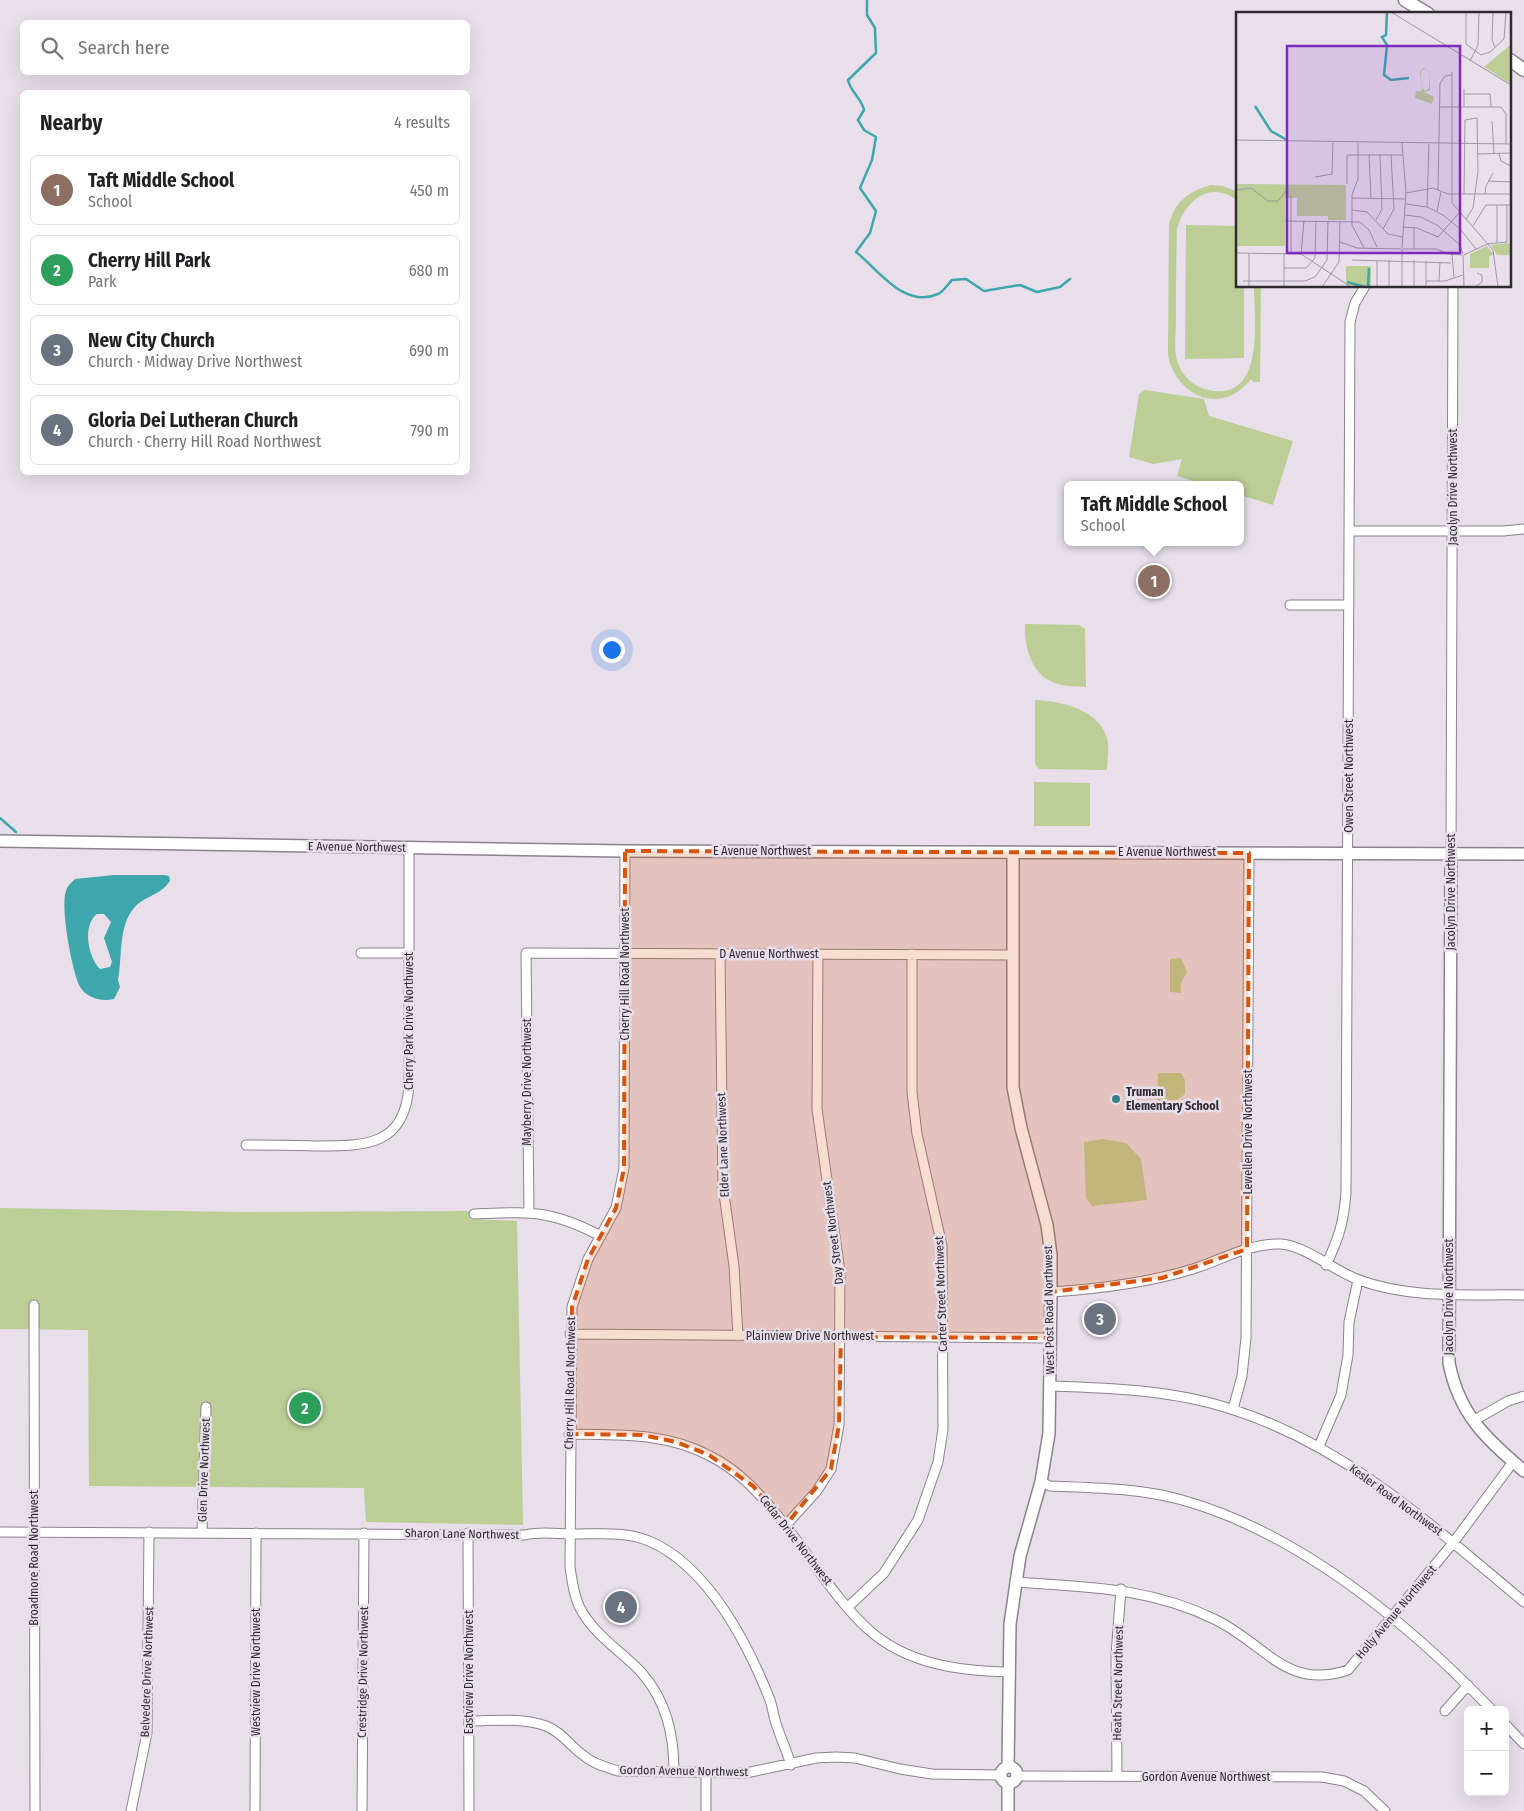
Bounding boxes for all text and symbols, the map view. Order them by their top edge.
inset map [1236,12,1512,288]
search box [20,20,470,75]
icon: search [38,34,66,62]
text: Search here [78,36,170,59]
text: Nearby [40,110,102,136]
text: 4 results [394,113,450,132]
text: Taft Middle School [88,169,234,192]
text: 1 [54,181,60,200]
text: 450 m [410,181,449,200]
text: School [88,192,132,211]
text: Cherry Hill Park [88,249,210,272]
text: 2 [53,261,61,280]
text: 680 m [409,261,449,280]
text: Park [88,272,116,291]
text: New City Church [88,329,215,352]
text: 3 [53,341,61,360]
text: 690 m [409,341,449,360]
text: Church · Midway Drive Northwest [88,352,302,371]
text: Gloria Dei Lutheran Church [88,409,298,432]
text: 4 [53,421,61,440]
text: 790 m [411,421,449,440]
street label: Jacolyn Drive Northwest [1446,428,1460,546]
text: Church · Cherry Hill Road Northwest [88,432,321,451]
popup [1064,481,1244,546]
text: Taft Middle School [1081,493,1227,516]
text: School [1081,516,1125,535]
pin: 1 [1138,562,1170,600]
your location [599,637,625,663]
street label: Owen Street Northwest [1342,719,1356,833]
street label: Jacolyn Drive Northwest [1444,833,1458,951]
street label: E Avenue Northwest [308,839,406,855]
street label: E Avenue Northwest [713,844,811,858]
street label: E Avenue Northwest [1118,845,1216,859]
street label: Cherry Hill Road Northwest [618,908,632,1040]
street label: D Avenue Northwest [719,947,819,961]
street label: Cherry Park Drive Northwest [402,952,416,1090]
street label: Mayberry Drive Northwest [520,1018,534,1146]
street label: Lewellen Drive Northwest [1241,1069,1255,1195]
place label: Truman Elementary School [1126,1085,1220,1113]
street label: Elder Lane Northwest [714,1092,732,1198]
marker: Truman Elementary School [1110,1093,1122,1105]
street label: Day Street Northwest [820,1180,846,1285]
street label: Carter Street Northwest [932,1236,950,1352]
street label: Jacolyn Drive Northwest [1442,1238,1456,1356]
street label: West Post Road Northwest [1041,1245,1057,1375]
pin: 3 [1084,1300,1116,1338]
street label: Cherry Hill Road Northwest [562,1316,578,1450]
street label: Plainview Drive Northwest [746,1329,874,1343]
pin: 2 [289,1389,321,1427]
street label: Glen Drive Northwest [195,1418,213,1522]
street label: Kesler Road Northwest [1347,1461,1445,1539]
street label: Broadmore Road Northwest [27,1490,41,1626]
street label: Cedar Drive Northwest [757,1492,835,1588]
street label: Sharon Lane Northwest [405,1526,519,1542]
street label: Holly Avenue Northwest [1353,1562,1439,1662]
pin: 4 [605,1588,637,1626]
street label: Belvedere Drive Northwest [138,1606,156,1738]
street label: Crestridge Drive Northwest [355,1606,371,1738]
street label: Westview Drive Northwest [249,1608,263,1736]
street label: Eastview Drive Northwest [462,1610,476,1734]
street label: Heath Street Northwest [1110,1625,1126,1741]
map controls [1464,1706,1509,1796]
button: + [1464,1706,1509,1751]
button: − [1464,1751,1509,1796]
street label: Gordon Avenue Northwest [620,1763,749,1779]
street label: Gordon Avenue Northwest [1142,1770,1270,1784]

